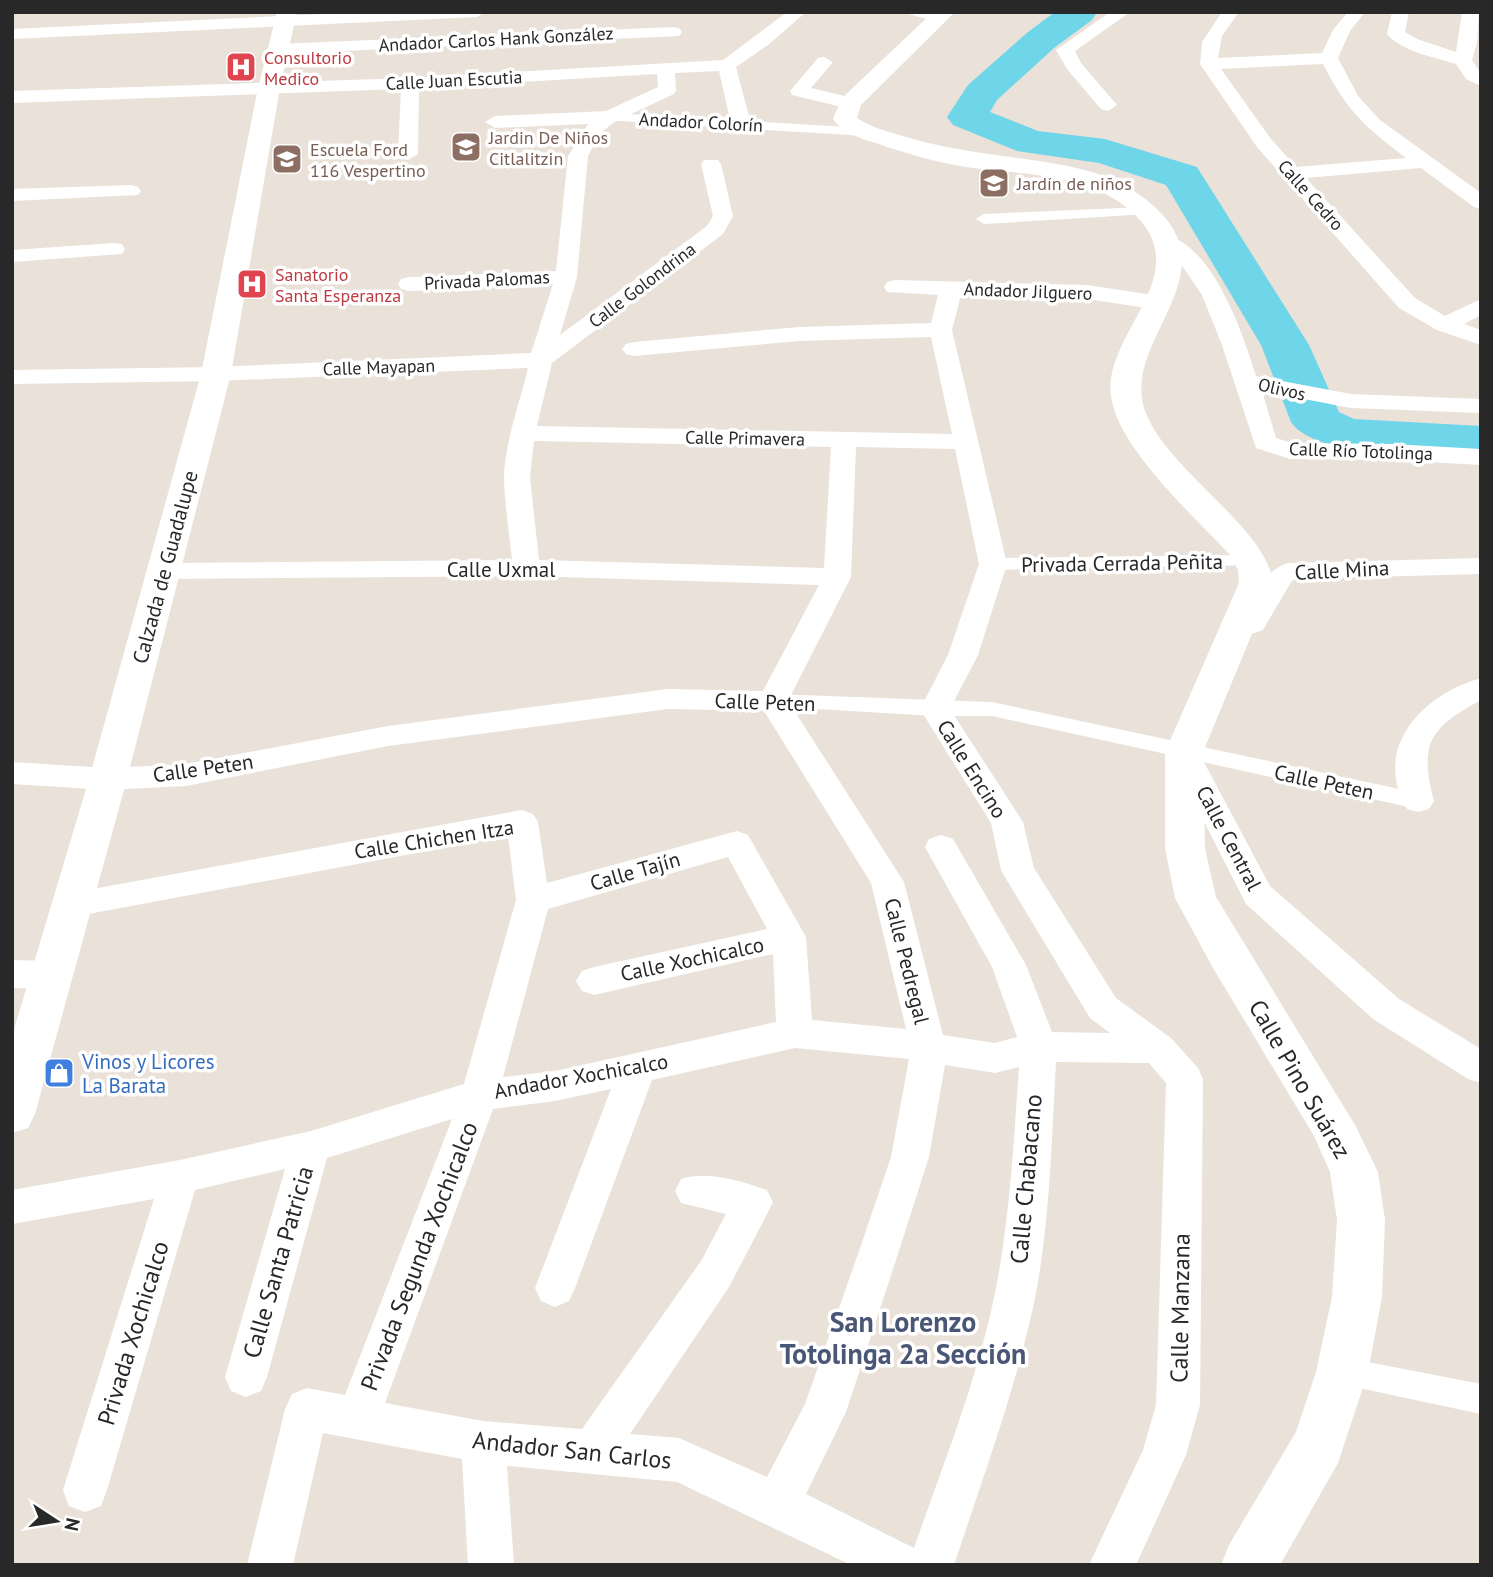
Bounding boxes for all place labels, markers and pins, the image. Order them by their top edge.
place label: Consultorio Medico [264,46,352,90]
hospital icon: Consultorio Medico [224,50,258,84]
place label: Jardin De Niños Citlalitzin [488,126,608,170]
school or university icon: Jardin De Niños Citlalitzin [449,130,483,164]
place label: Escuela Ford 116 Vespertino [310,138,426,182]
school or university icon: Escuela Ford 116 Vespertino [270,142,304,176]
school or university icon: Jardín de niños [977,166,1011,200]
place label: Jardín de niños [1016,172,1132,195]
place label: Sanatorio Santa Esperanza [275,263,401,307]
hospital icon: Sanatorio Santa Esperanza [235,267,269,301]
place label: Vinos y Licores La Barata [81,1048,214,1099]
shop icon: Vinos y Licores La Barata [42,1056,76,1090]

